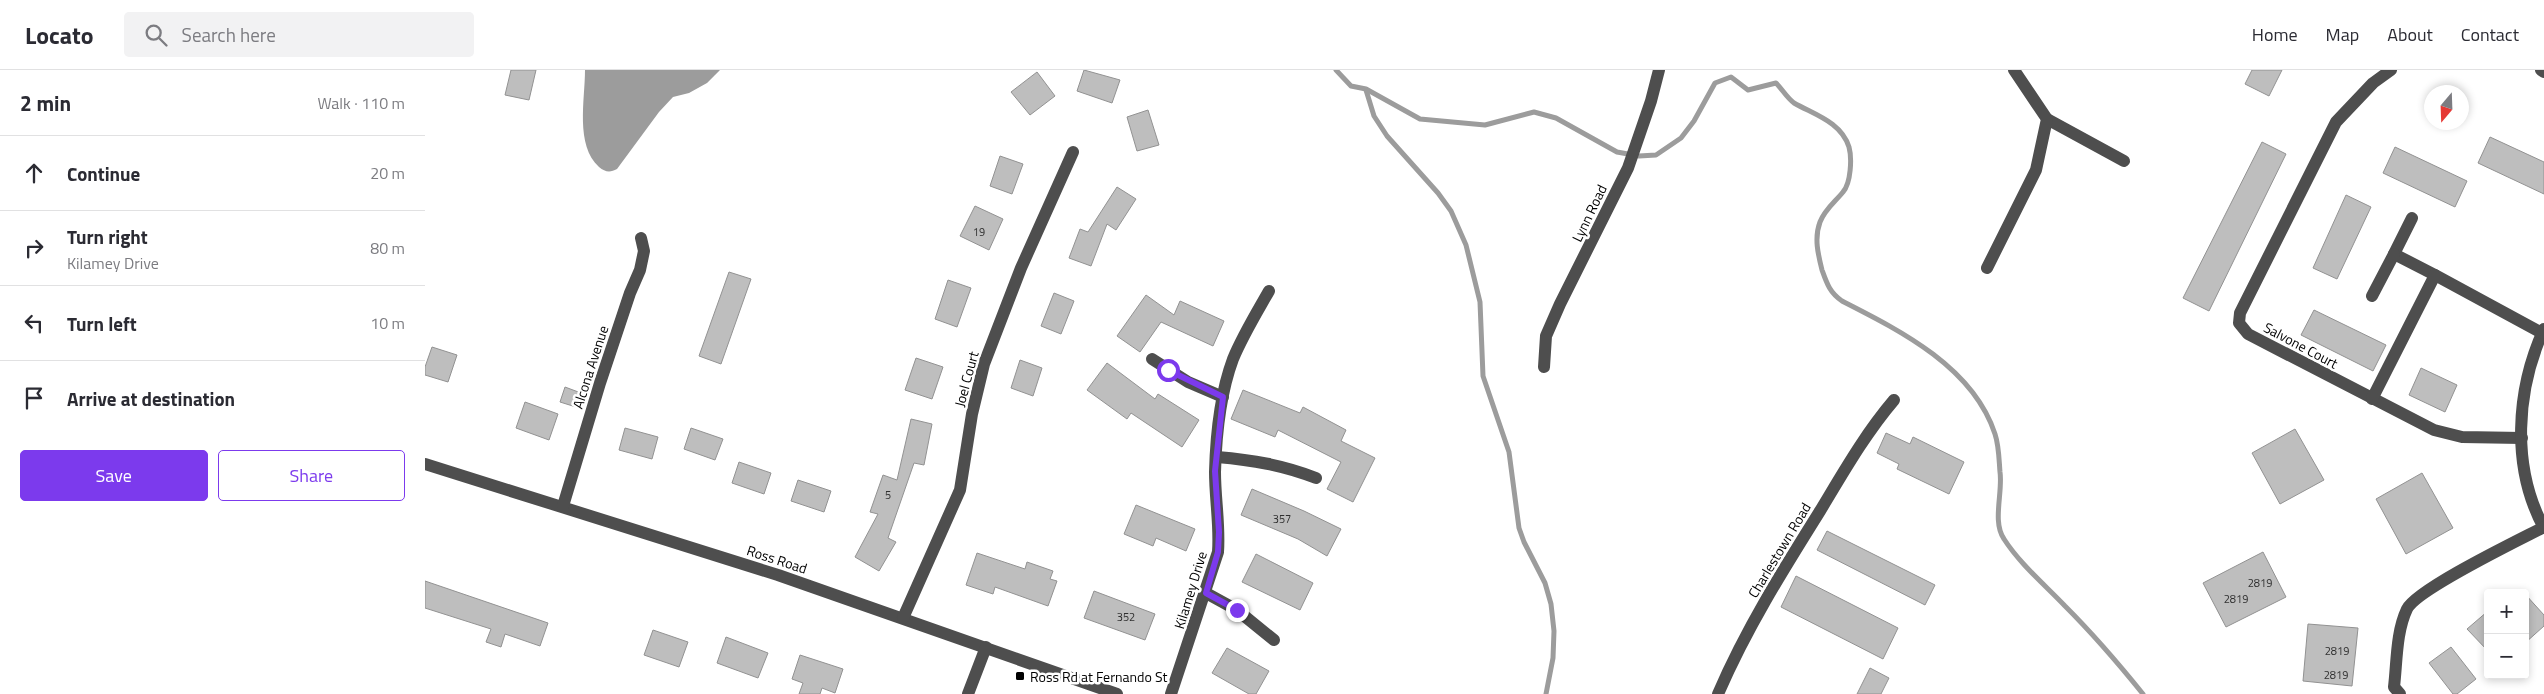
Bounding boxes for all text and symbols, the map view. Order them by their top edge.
search box [124,12,474,57]
text: Locato [25,17,94,53]
text: Search here [182,20,276,49]
icon: search [142,21,170,49]
text: Home [2252,21,2298,48]
text: Map [2326,21,2359,48]
text: About [2387,21,2433,48]
text: Contact [2461,21,2519,48]
north arrow [2424,85,2469,130]
text: 2 min [20,87,71,119]
text: Walk · 110 m [317,91,405,115]
icon: ahead [20,159,48,187]
text: Continue [67,159,140,188]
text: 20 m [370,161,405,185]
street label: Lynn Road [1566,181,1612,245]
text: Turn right [67,222,148,251]
house number: 19 [973,224,985,240]
icon: right [20,234,48,262]
text: 80 m [370,236,405,260]
text: Kilamey Drive [67,251,159,275]
icon: left [20,309,48,337]
text: Turn left [67,309,137,338]
text: 10 m [370,311,405,335]
street label: Salvone Court [2260,317,2342,373]
street label: Alcona Avenue [567,323,613,411]
street label: Joel Court [949,349,984,409]
route start [1157,359,1180,382]
icon: arrive [20,384,48,412]
text: Arrive at destination [67,384,235,413]
button: Save [20,450,208,501]
button: Share [218,450,405,501]
house number: 5 [885,487,891,503]
street label: Charlestown Road [1742,498,1816,602]
house number: 357 [1273,511,1291,527]
street label: Ross Road [744,539,810,579]
street label: Kilamey Drive [1168,548,1212,632]
house number: 2819 [2248,575,2272,591]
map controls [2484,589,2529,679]
button: + [2484,589,2529,634]
house number: 2819 [2224,591,2248,607]
route end [1226,599,1249,622]
house number: 352 [1117,609,1135,625]
button: − [2484,634,2529,679]
house number: 2819 [2325,643,2349,659]
place label: Ross Rd at Fernando St [1030,666,1167,687]
house number: 2819 [2324,667,2348,683]
marker: Ross Rd at Fernando St [1014,670,1026,682]

